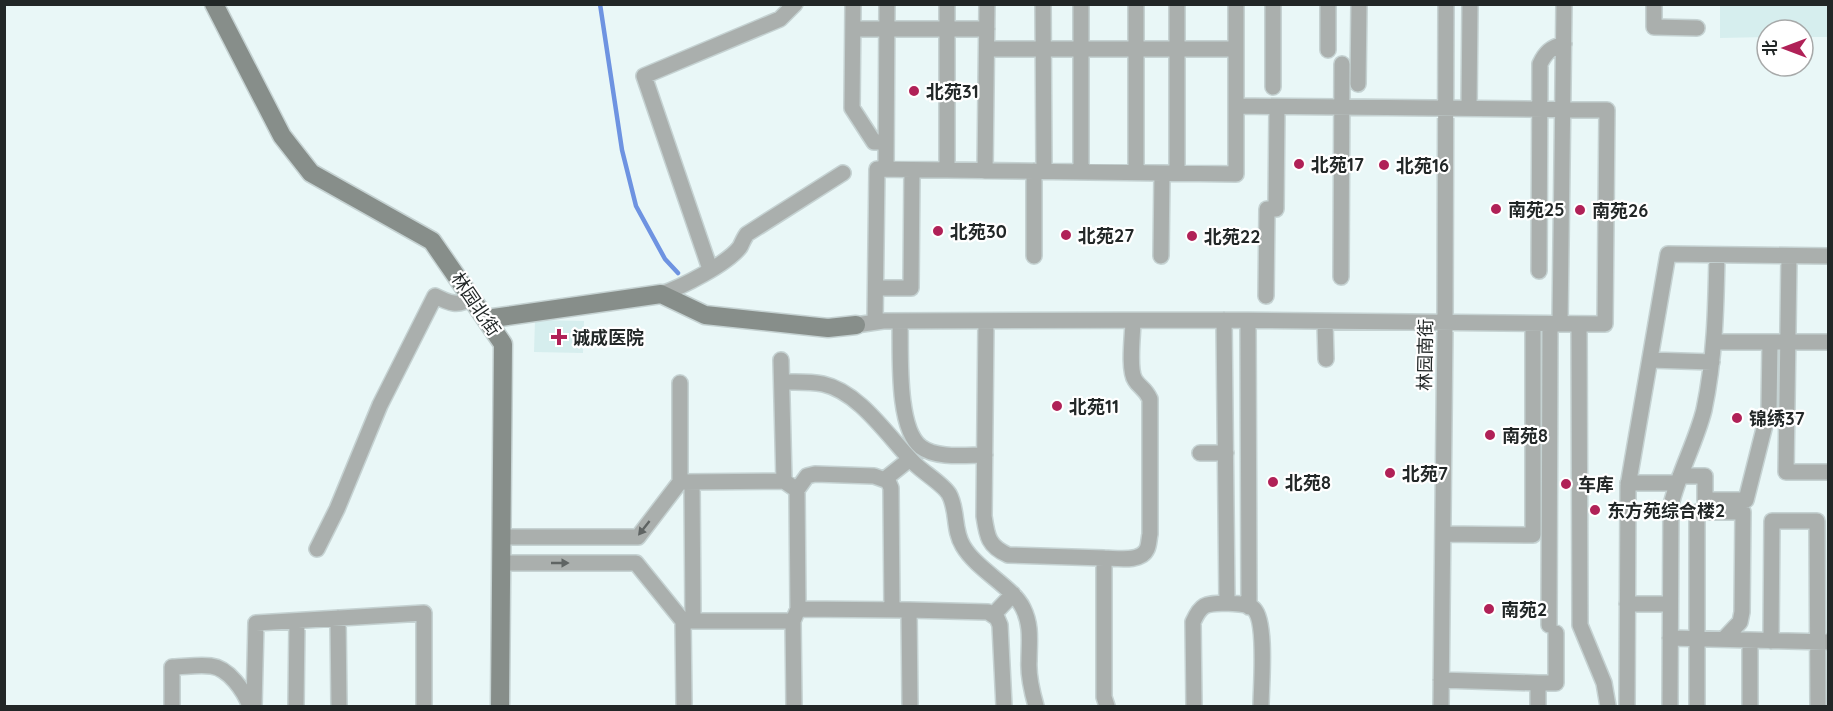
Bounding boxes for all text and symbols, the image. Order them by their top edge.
north arrow [1755,18,1815,78]
text: 北 [1760,40,1780,56]
place label: 北苑31 [926,80,979,103]
marker: 北苑31 [907,84,921,98]
place label: 北苑17 [1311,153,1364,176]
place label: 北苑16 [1396,154,1449,177]
marker: 北苑17 [1292,157,1306,171]
marker: 北苑16 [1377,158,1391,172]
place label: 南苑25 [1508,198,1565,221]
place label: 南苑26 [1592,199,1648,222]
marker: 南苑25 [1489,202,1503,216]
marker: 南苑26 [1573,203,1587,217]
place label: 北苑30 [950,220,1007,243]
marker: 北苑30 [931,224,945,238]
place label: 北苑27 [1078,224,1134,247]
place label: 北苑22 [1204,225,1260,248]
marker: 北苑27 [1059,228,1073,242]
marker: 北苑22 [1185,229,1199,243]
street label: 林园北街 [446,268,506,340]
street label: 林园南街 [1413,319,1437,391]
place label: 诚成医院 [572,326,644,349]
marker: 诚成医院 [550,328,568,346]
place label: 北苑11 [1069,395,1119,418]
marker: 北苑11 [1050,399,1064,413]
place label: 锦绣37 [1749,407,1805,430]
marker: 锦绣37 [1730,411,1744,425]
place label: 南苑8 [1502,424,1548,447]
marker: 南苑8 [1483,428,1497,442]
place label: 北苑7 [1402,462,1448,485]
marker: 北苑7 [1383,466,1397,480]
place label: 北苑8 [1285,471,1331,494]
place label: 车库 [1578,473,1614,496]
marker: 北苑8 [1266,475,1280,489]
marker: 车库 [1559,477,1573,491]
place label: 东方苑综合楼2 [1607,499,1725,522]
marker: 东方苑综合楼2 [1588,503,1602,517]
one-way arrow [639,521,651,536]
one-way arrow [551,558,570,568]
place label: 南苑2 [1501,598,1547,621]
marker: 南苑2 [1482,602,1496,616]

